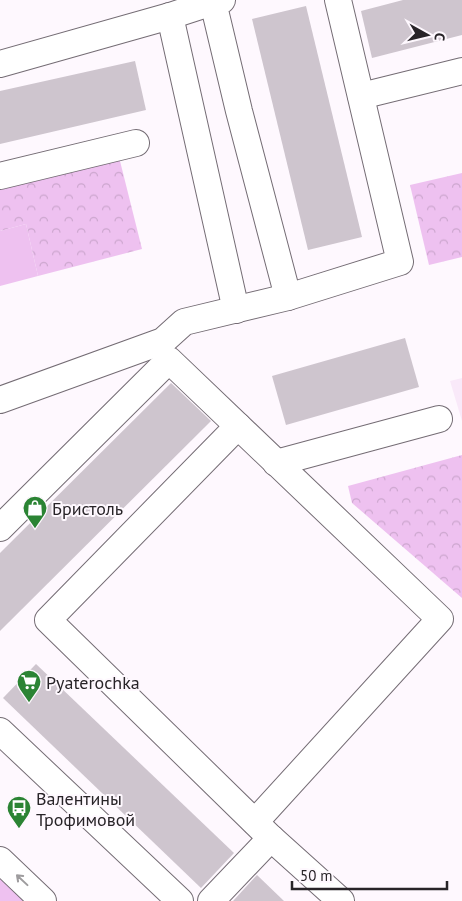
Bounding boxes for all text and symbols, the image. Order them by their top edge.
north arrow [402,10,452,60]
text: С [430,32,449,42]
shop icon: Бристоль [22,495,48,529]
place label: Бристоль [52,497,123,520]
supermarket icon: Pyaterochka [16,669,42,703]
place label: Pyaterochka [46,671,140,694]
place label: Валентины Трофимовой [36,787,135,831]
bus stop icon: Валентины Трофимовой [6,795,32,829]
scale bar [292,858,447,890]
text: 50 m [300,866,333,885]
one-way arrow [15,874,28,886]

